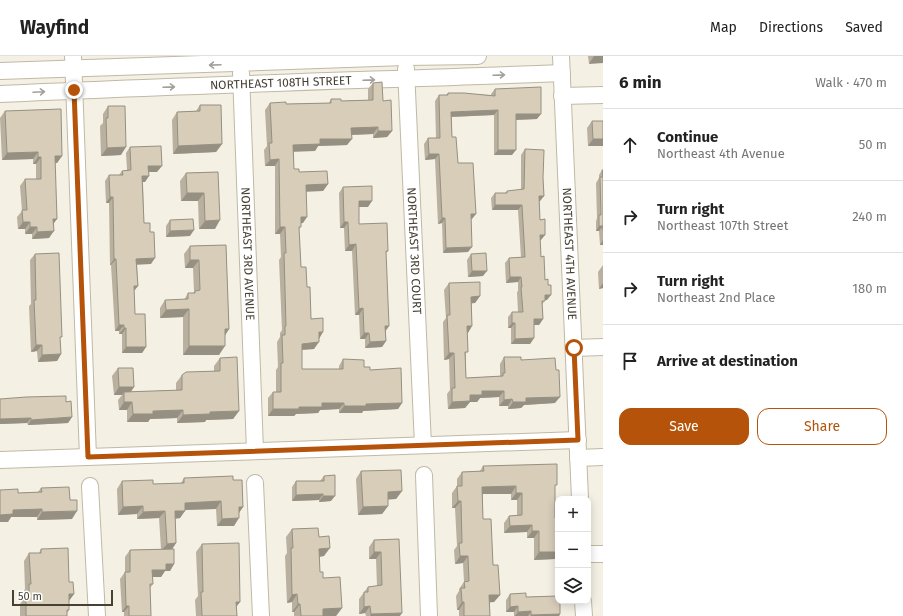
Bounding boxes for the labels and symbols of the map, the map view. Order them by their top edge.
one-way arrow [209,61,222,68]
one-way arrow [492,72,505,79]
street label: NORTHEAST 108TH STREET [210,73,353,92]
one-way arrow [362,76,375,84]
route end [65,81,83,99]
one-way arrow [162,83,175,90]
one-way arrow [32,89,45,96]
street label: NORTHEAST 3RD AVENUE [238,187,257,321]
street label: NORTHEAST 3RD COURT [404,187,424,315]
street label: NORTHEAST 4TH AVENUE [560,187,579,320]
route start [565,339,583,357]
scale bar [12,588,113,607]

